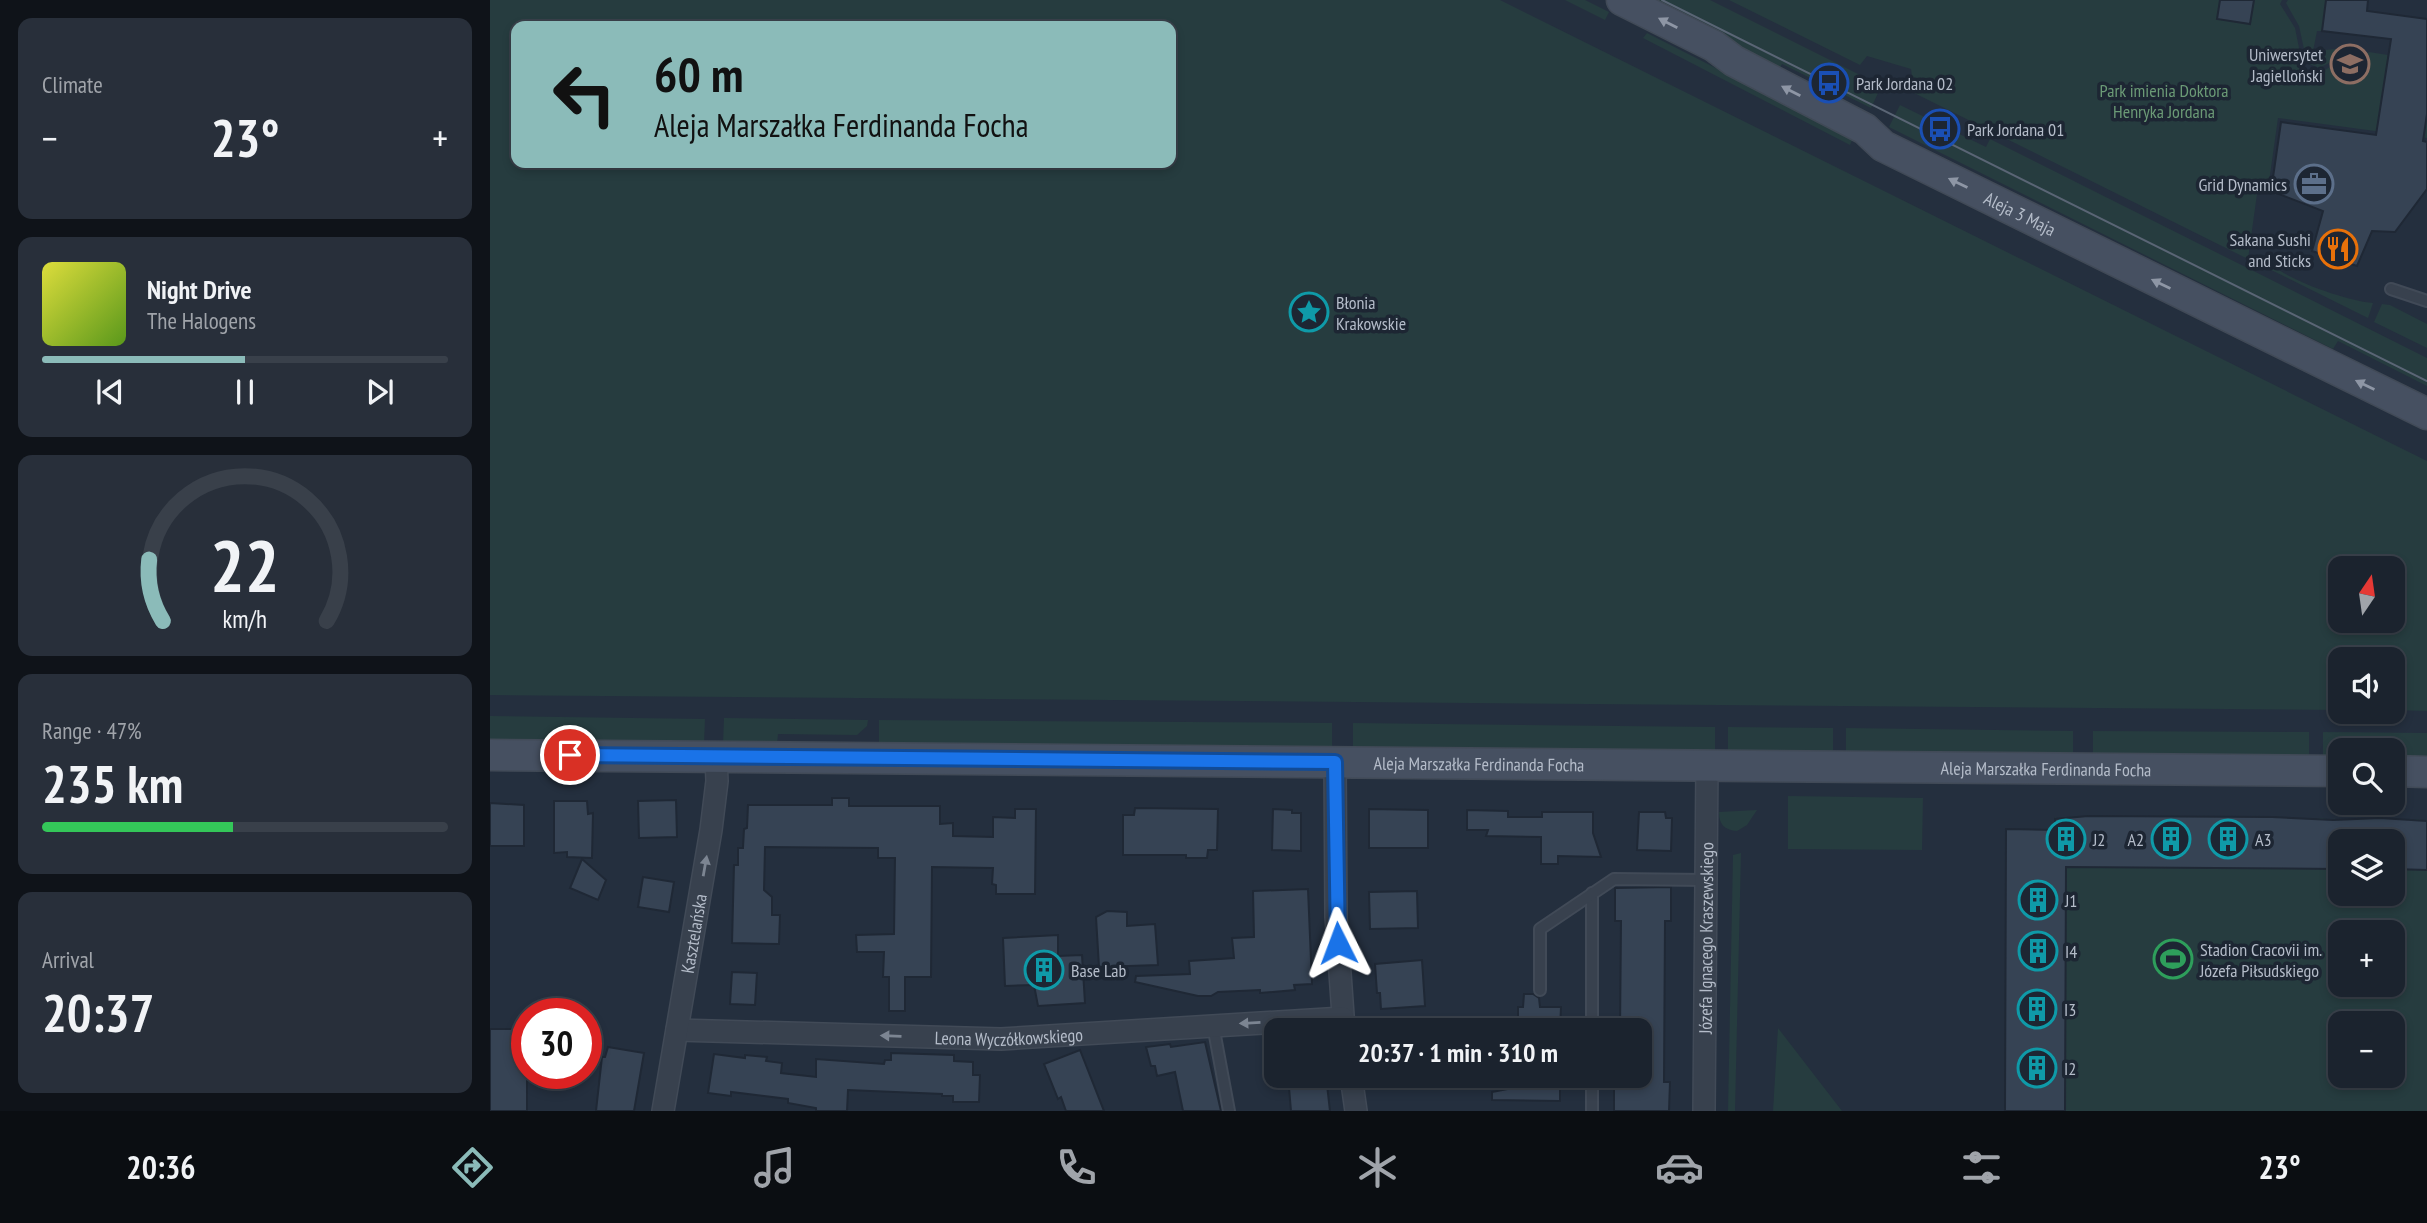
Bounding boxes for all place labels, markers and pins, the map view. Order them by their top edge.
place label: Uniwersytet Jagielloński [2249,43,2323,87]
school or university icon: Uniwersytet Jagielloński [2329,43,2371,85]
bus stop icon: Park Jordana 02 [1808,62,1850,104]
place label: Park Jordana 02 [1856,72,1953,95]
bus stop icon: Park Jordana 01 [1919,108,1961,150]
place label: Park Jordana 01 [1967,118,2064,141]
office icon: Grid Dynamics [2293,163,2335,205]
place label: Grid Dynamics [2198,173,2287,196]
place label: Sakana Sushi and Sticks [2230,228,2311,272]
restaurant icon: Sakana Sushi and Sticks [2317,228,2359,270]
place icon: Błonia Krakowskie [1288,291,1330,333]
place label: Błonia Krakowskie [1336,291,1406,335]
pin [540,725,600,785]
building icon: J2 [2045,818,2087,860]
building icon: A2 [2150,818,2192,860]
building icon: A3 [2207,818,2249,860]
place label: J2 [2092,828,2105,851]
place label: A2 [2127,828,2144,851]
place label: A3 [2255,828,2272,851]
building icon: J1 [2017,879,2059,921]
place label: J1 [2064,889,2077,912]
building icon: I4 [2017,930,2059,972]
sports icon: Stadion Cracovii im. Józefa Piłsudskiego [2152,938,2194,980]
place label: Stadion Cracovii im. Józefa Piłsudskiego [2199,938,2322,982]
place label: I4 [2065,940,2077,963]
building icon: Base Lab [1023,949,1065,991]
place label: Base Lab [1071,959,1126,982]
building icon: I3 [2016,988,2058,1030]
place label: I3 [2064,998,2076,1021]
building icon: I2 [2016,1047,2058,1089]
place label: I2 [2064,1057,2076,1080]

